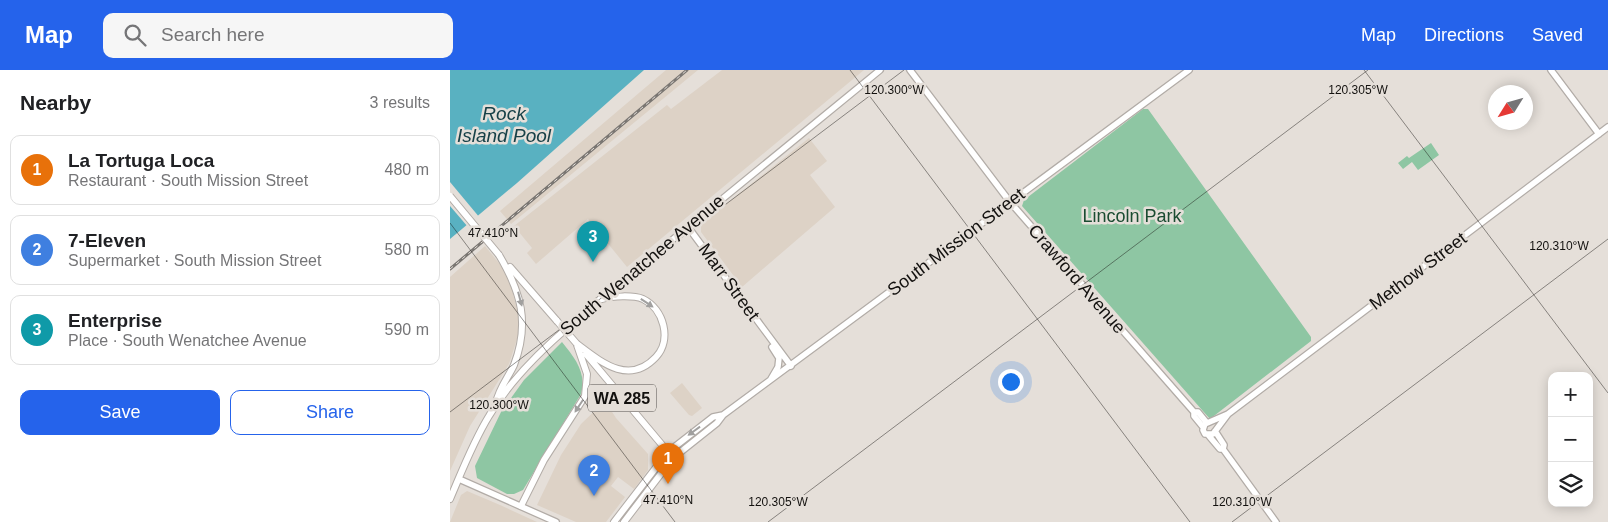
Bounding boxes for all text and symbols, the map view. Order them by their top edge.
search box [103,13,453,58]
text: Map [25,21,73,48]
icon: search [121,21,149,49]
text: Search here [161,24,265,45]
text: Map [1361,25,1396,45]
text: Directions [1424,25,1504,45]
text: Saved [1532,25,1583,45]
text: 120.300°W [864,83,924,97]
text: 120.305°W [1328,83,1388,97]
north arrow [1488,85,1533,130]
text: Nearby [20,91,91,114]
text: 3 results [370,94,430,111]
water label: Rock Island Pool [457,103,552,146]
text: La Tortuga Loca [68,150,214,171]
text: 1 [33,161,41,178]
text: 480 m [385,161,429,178]
text: Restaurant · South Mission Street [68,172,308,189]
street label: South Mission Street [884,184,1028,300]
street label: South Wenatchee Avenue [556,191,728,339]
park label: Lincoln Park [1082,206,1183,226]
street label: Crawford Avenue [1024,220,1130,338]
pin: 3 [577,221,609,262]
text: 47.410°N [468,226,518,240]
street label: Methow Street [1366,228,1470,314]
text: 7-Eleven [68,230,146,251]
text: 120.310°W [1529,239,1589,253]
street label: Marr Street [694,240,764,324]
text: 2 [33,241,41,258]
text: 580 m [385,241,429,258]
text: Supermarket · South Mission Street [68,252,321,269]
one-way arrow [516,291,524,306]
one-way arrow [640,298,654,308]
text: Enterprise [68,310,162,331]
text: 3 [33,321,41,338]
text: 590 m [385,321,429,338]
text: Place · South Wenatchee Avenue [68,332,307,349]
your location [998,369,1024,395]
map controls [1548,372,1593,507]
button: + [1548,372,1593,417]
road number: WA 285 [588,384,656,412]
button: Save [20,390,220,435]
button: Share [230,390,430,435]
text: 120.300°W [469,398,529,412]
one-way arrow [574,399,584,413]
button: − [1548,417,1593,462]
one-way arrow [688,426,701,436]
pin: 1 [652,443,684,484]
pin: 2 [578,455,610,496]
button: layers [1548,462,1593,507]
text: 47.410°N [643,493,693,507]
text: 120.305°W [748,495,808,509]
text: 120.310°W [1212,495,1272,509]

